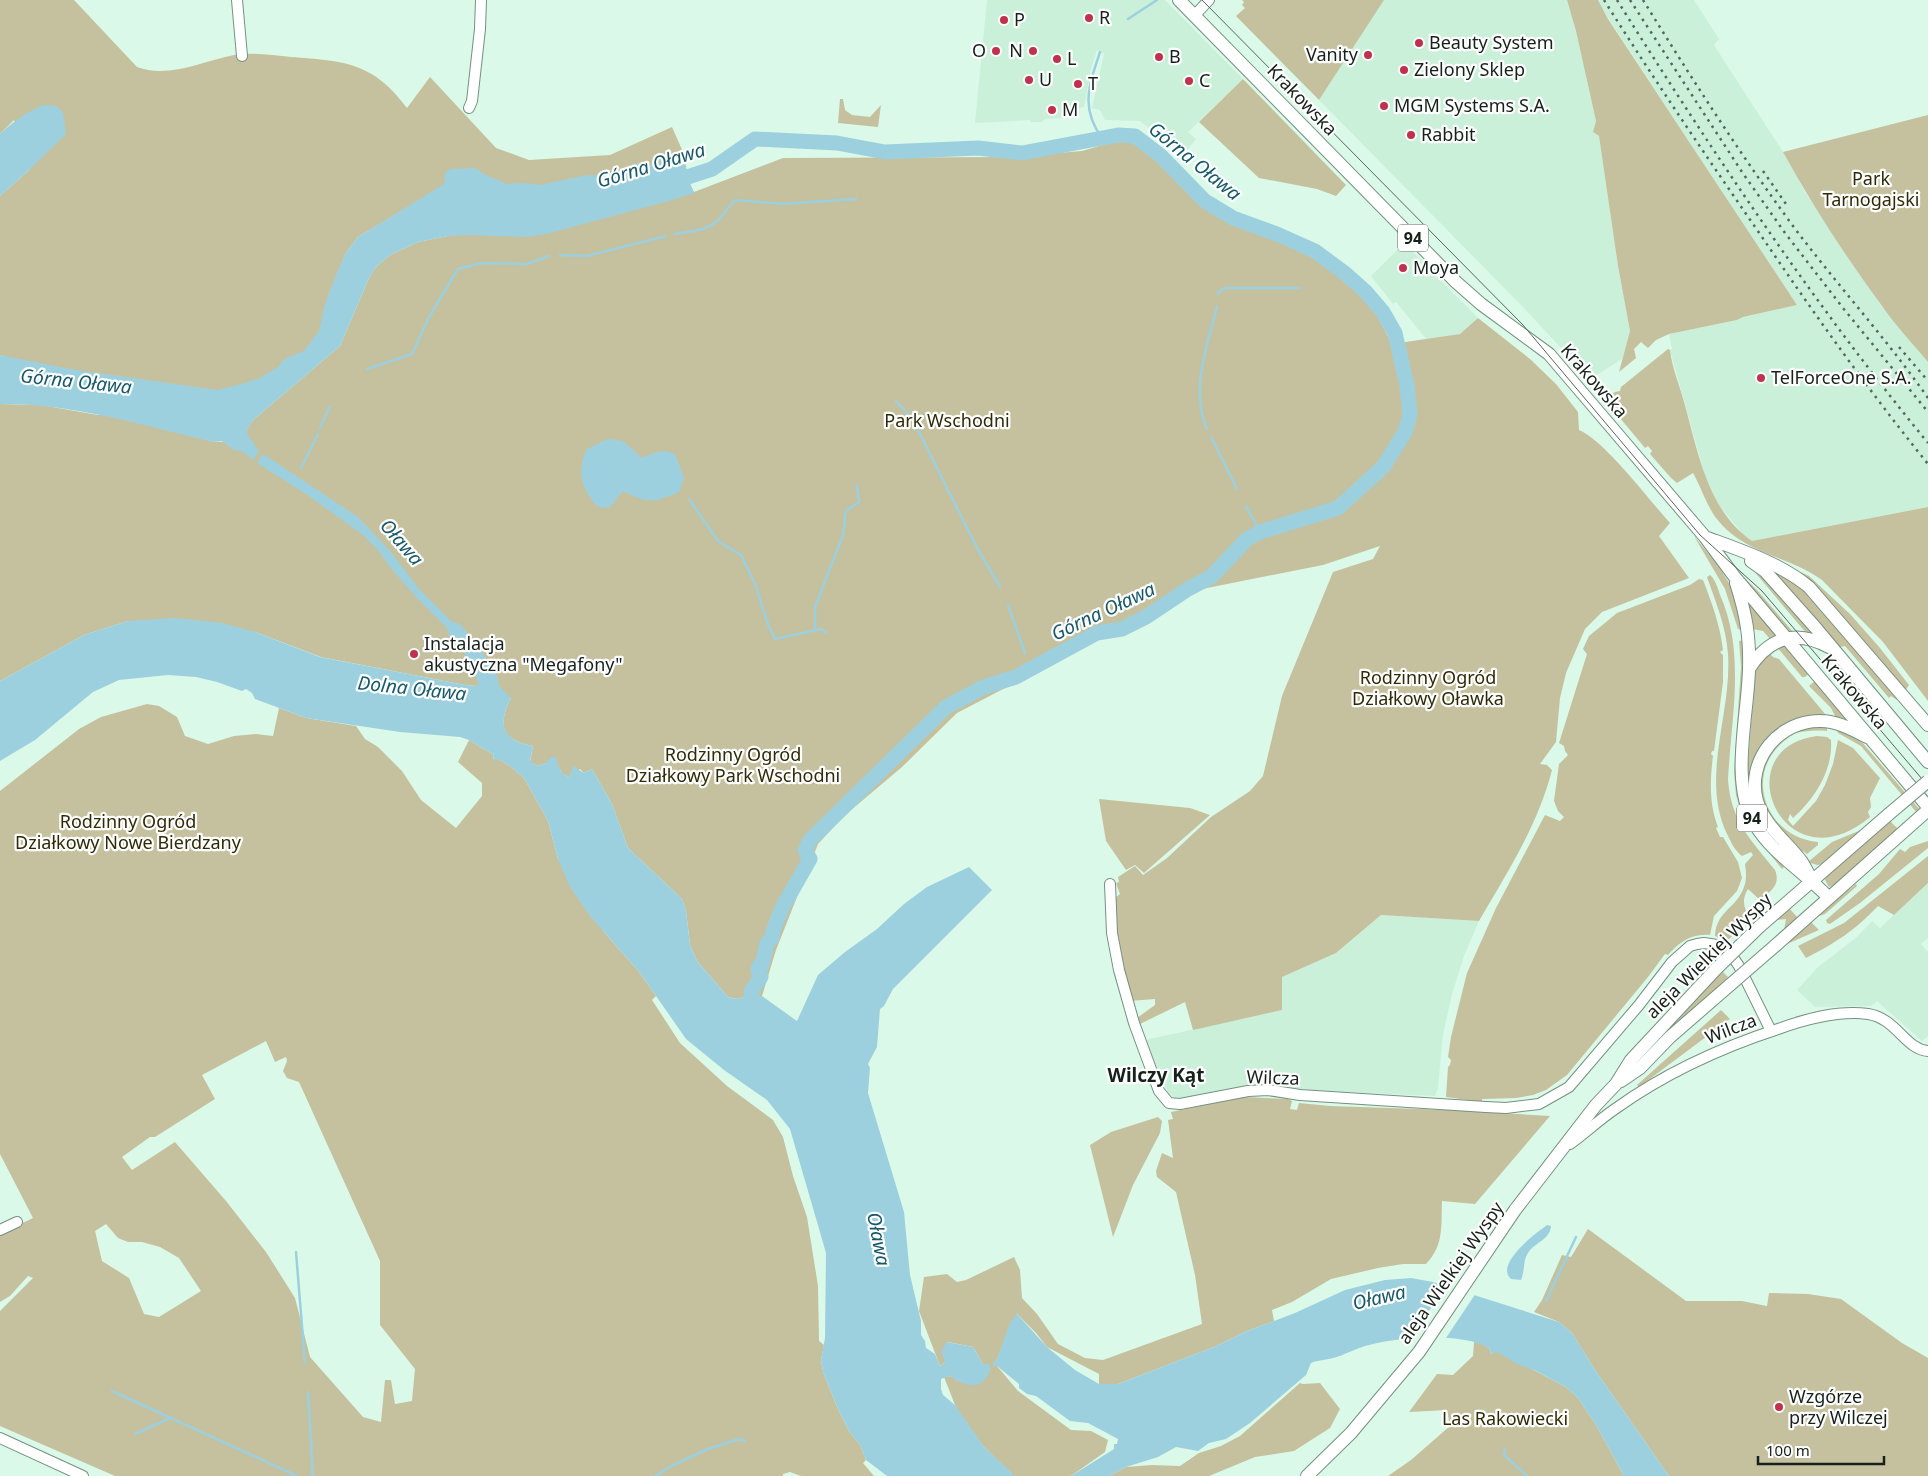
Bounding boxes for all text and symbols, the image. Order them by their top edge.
place label: R [1099,5,1110,29]
place label: P [1014,7,1025,31]
marker: R [1083,12,1095,24]
marker: P [998,14,1010,26]
place label: Beauty System [1429,30,1554,54]
marker: Beauty System [1413,37,1425,49]
place label: O [972,38,986,62]
place label: N [1009,38,1023,62]
place label: Vanity [1306,42,1359,66]
place label: B [1169,44,1181,68]
marker: O [990,45,1002,57]
marker: N [1027,45,1039,57]
place label: L [1067,46,1076,70]
marker: Vanity [1362,49,1374,61]
marker: B [1153,51,1165,63]
marker: L [1051,53,1063,65]
place label: Zielony Sklep [1414,57,1525,81]
street label: Krakowska [1263,58,1343,140]
marker: Zielony Sklep [1398,64,1410,76]
place label: U [1039,67,1052,91]
place label: C [1199,68,1210,92]
place label: T [1088,71,1098,95]
marker: U [1023,74,1035,86]
marker: C [1183,75,1195,87]
marker: T [1072,78,1084,90]
place label: MGM Systems S.A. [1394,93,1550,117]
place label: M [1062,97,1078,121]
marker: MGM Systems S.A. [1378,100,1390,112]
marker: M [1046,104,1058,116]
water label: Górna Oława [1143,116,1247,206]
place label: Rabbit [1421,122,1476,146]
marker: Rabbit [1405,129,1417,141]
water label: Górna Oława [594,136,708,194]
park label: Park Tarnogajski [1823,166,1919,211]
road number: 94 [1398,224,1428,252]
place label: Moya [1413,255,1459,279]
marker: Moya [1397,262,1409,274]
street label: Krakowska [1556,338,1634,423]
water label: Górna Oława [19,362,133,400]
place label: TelForceOne S.A. [1771,365,1912,389]
marker: TelForceOne S.A. [1755,372,1767,384]
park label: Park Wschodni [884,408,1010,432]
water label: Oława [374,513,430,571]
water label: Górna Oława [1047,576,1159,646]
place label: Instalacja akustyczna "Megafony" [424,631,623,676]
marker: Instalacja akustyczna "Megafony" [408,648,420,660]
street label: Krakowska [1816,649,1893,734]
park label: Rodzinny Ogród Działkowy Oławka [1352,665,1504,710]
water label: Dolna Oława [356,669,468,707]
park label: Rodzinny Ogród Działkowy Park Wschodni [626,742,840,787]
road number: 94 [1737,804,1767,831]
park label: Rodzinny Ogród Działkowy Nowe Bierdzany [15,809,242,854]
street label: aleja Wielkiej Wyspy [1640,887,1777,1023]
street label: Wilcza [1701,1007,1760,1049]
district label: Wilczy Kąt [1108,1062,1204,1088]
street label: Wilcza [1246,1064,1300,1090]
street label: aleja Wielkiej Wyspy [1392,1196,1509,1348]
water label: Oława [861,1210,897,1268]
water label: Oława [1350,1278,1408,1316]
place label: Wzgórze przy Wilczej [1789,1384,1888,1429]
marker: Wzgórze przy Wilczej [1773,1401,1785,1413]
park label: Las Rakowiecki [1442,1406,1568,1430]
scale bar [1758,1434,1884,1466]
text: 100 m [1766,1440,1810,1460]

